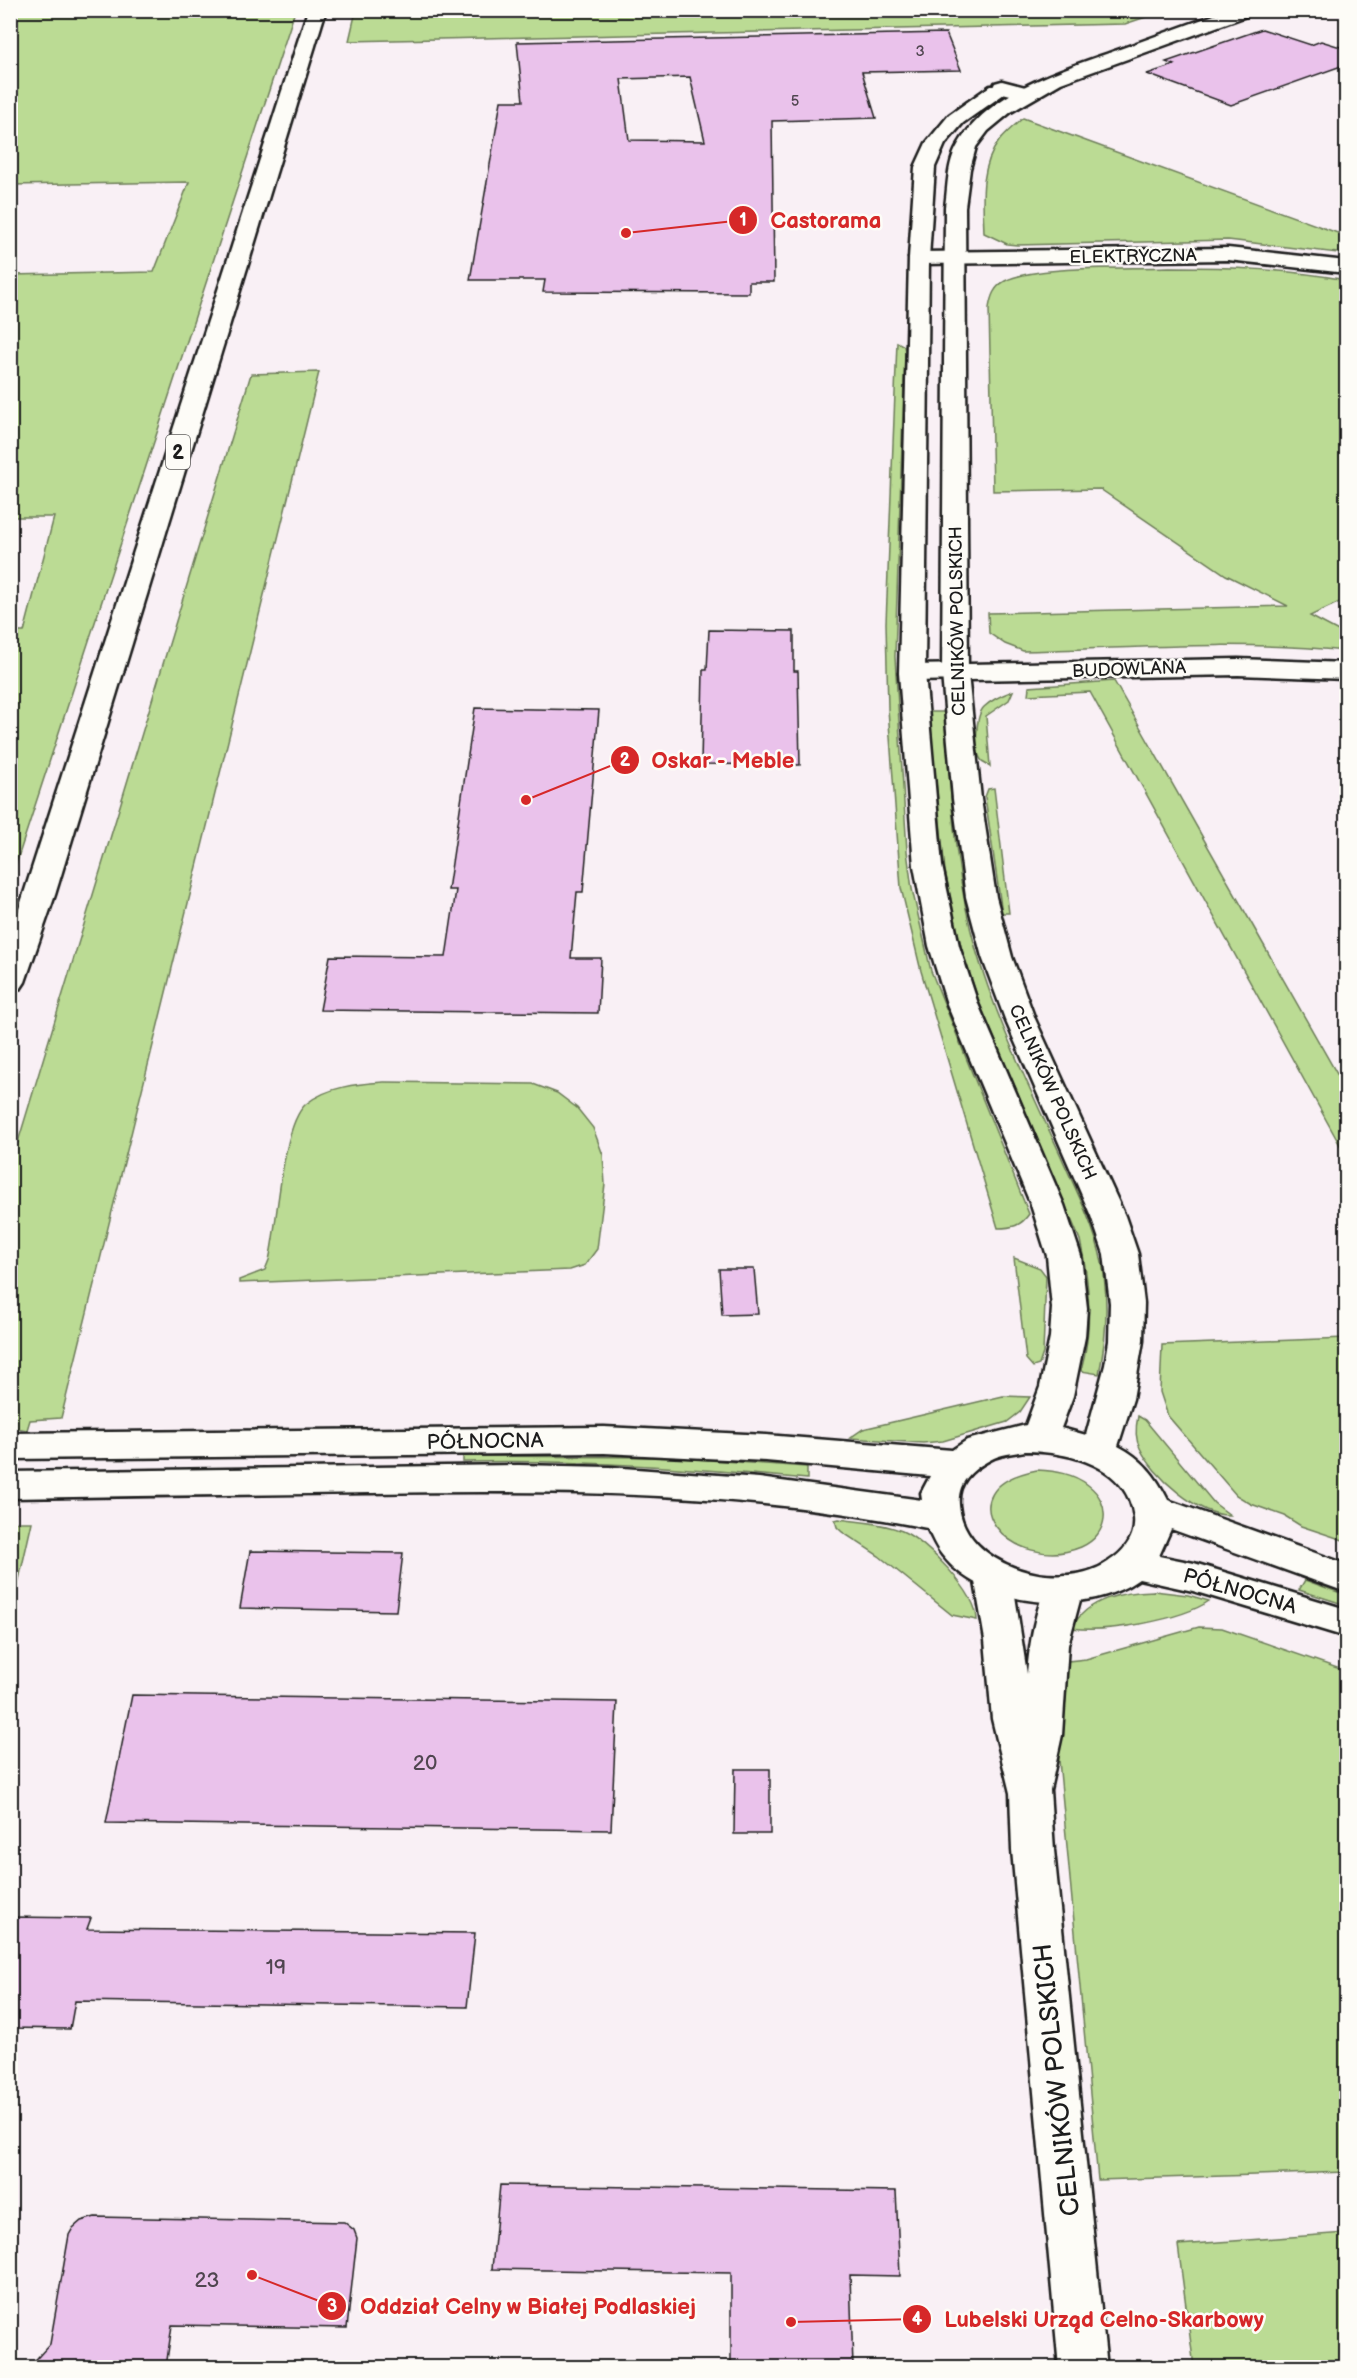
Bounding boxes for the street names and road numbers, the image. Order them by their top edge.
street label: ELEKTRYCZNA [1069,245,1197,268]
road number: 2 [166,435,190,469]
street label: CELNIKÓW POLSKICH [943,526,970,716]
street label: BUDOWLANA [1072,657,1186,682]
street label: CELNIKÓW POLSKICH [1004,1000,1103,1183]
street label: PÓŁNOCNA [426,1428,544,1455]
street label: PÓŁNOCNA [1180,1563,1300,1620]
street label: CELNIKÓW POLSKICH [1027,1942,1087,2218]

